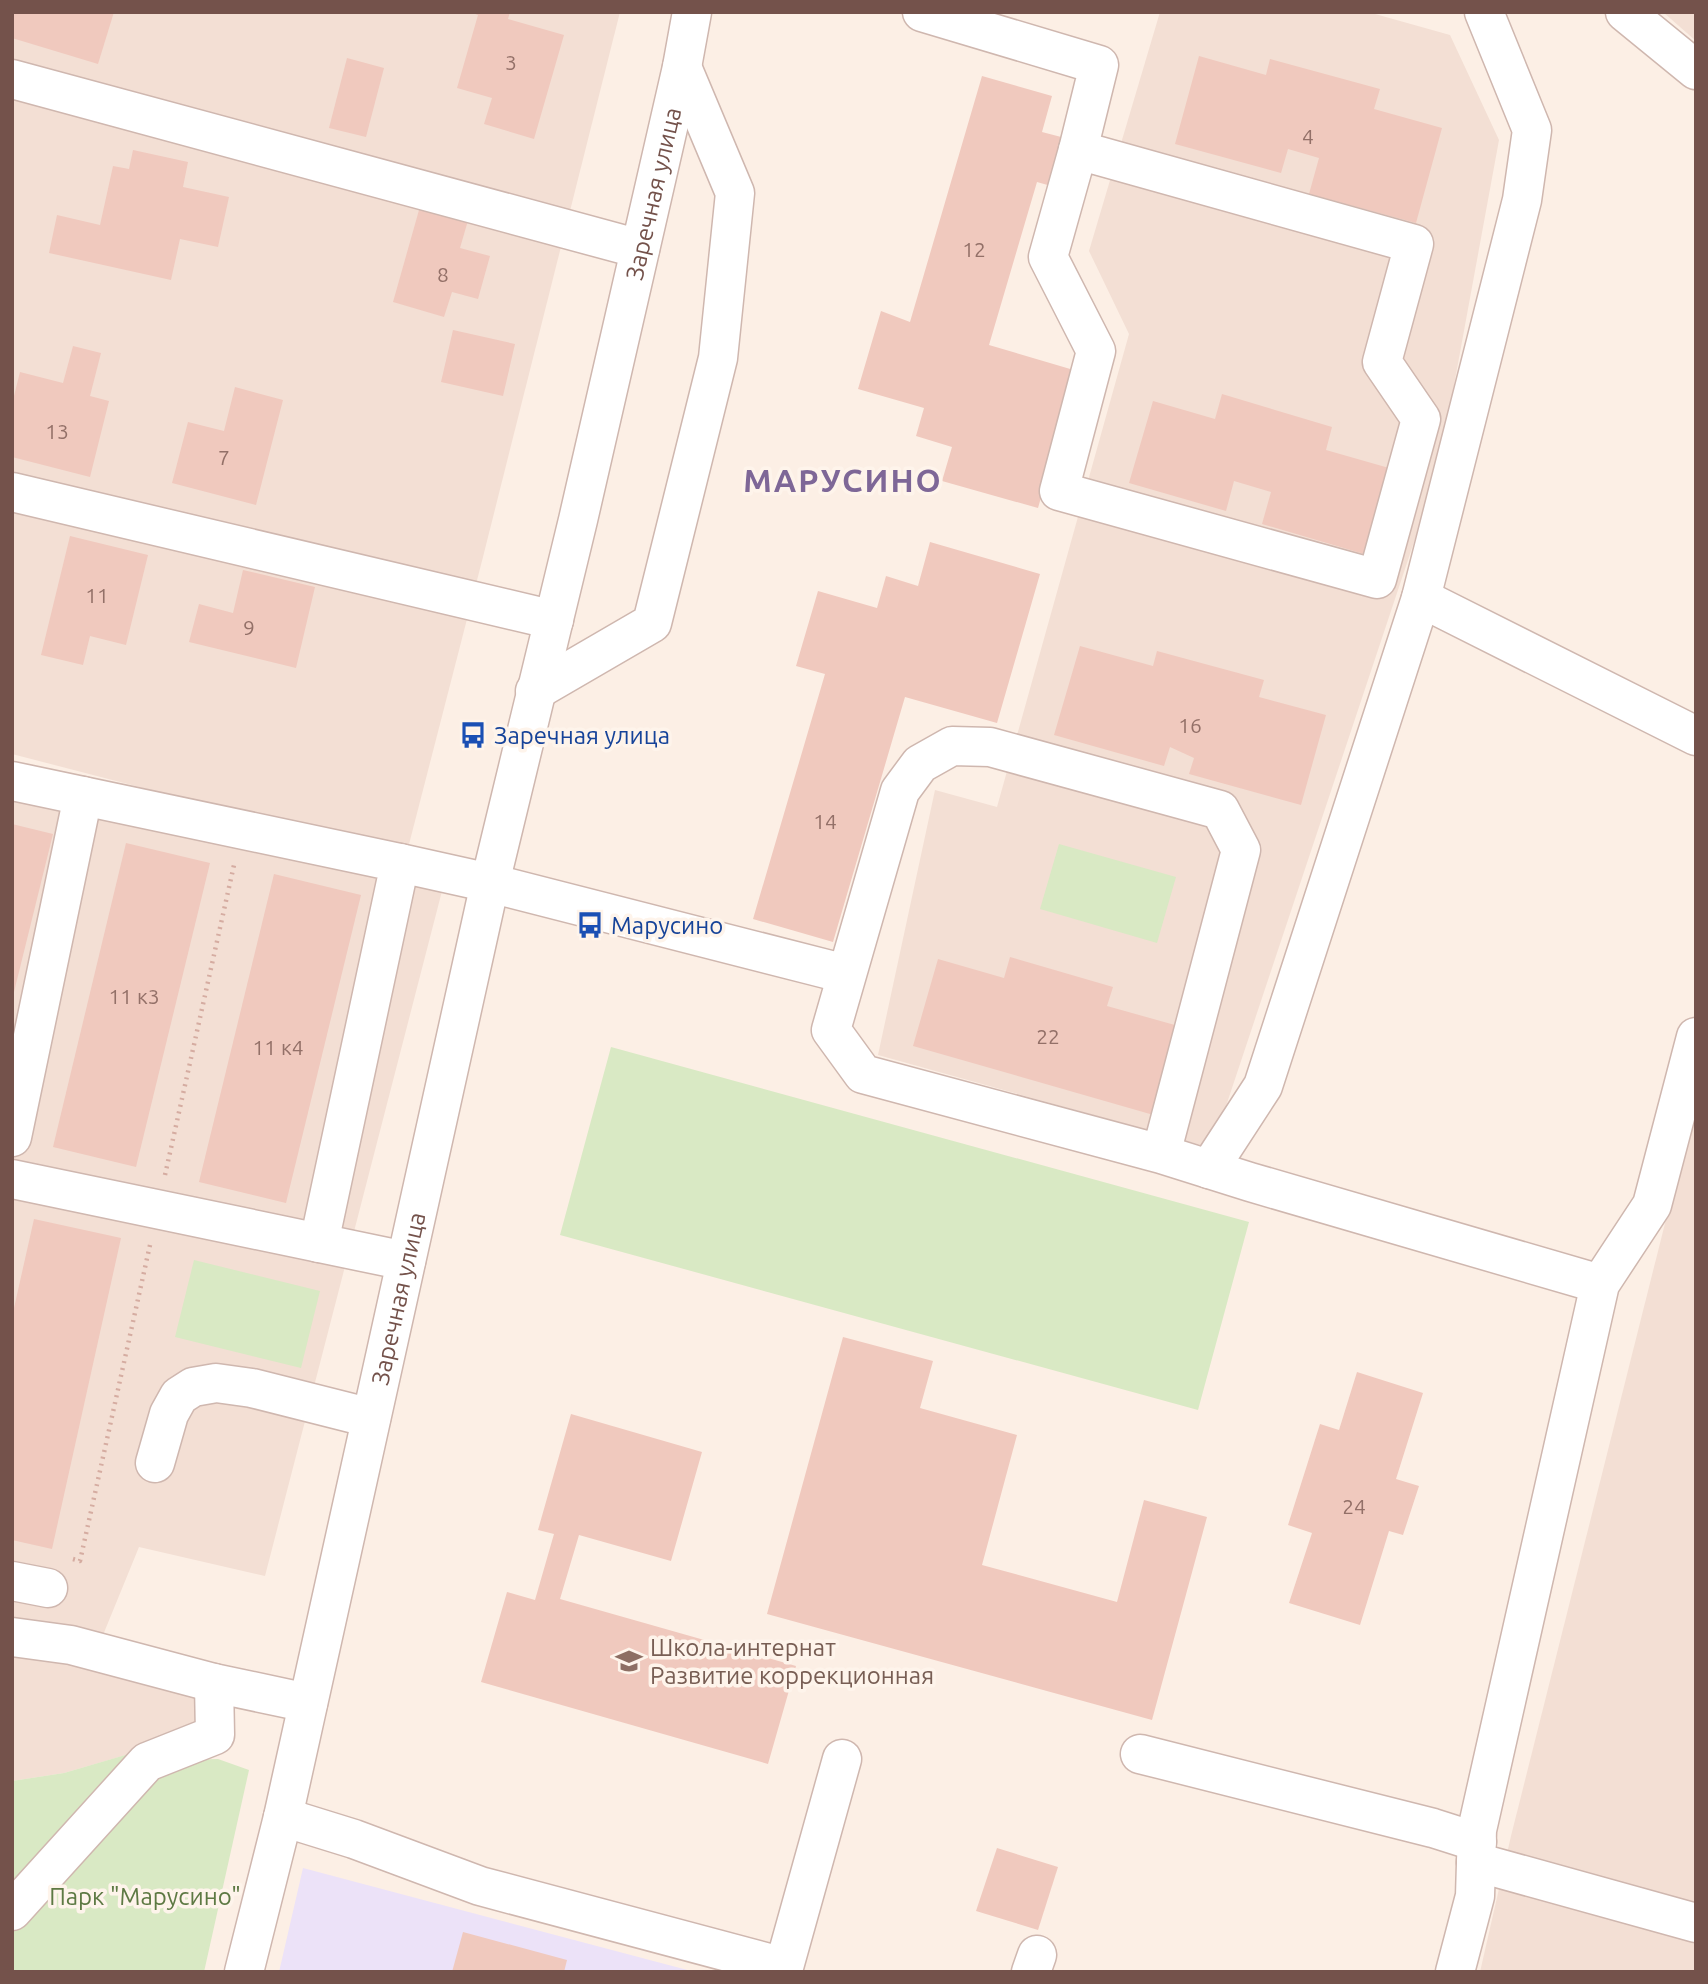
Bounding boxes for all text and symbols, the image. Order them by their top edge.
house number: 3 [505,50,517,74]
street label: Заречная улица [620,105,686,282]
house number: 4 [1302,124,1314,148]
house number: 12 [962,237,986,261]
house number: 8 [437,262,449,286]
house number: 13 [45,419,69,443]
house number: 7 [218,445,230,469]
district label: МАРУСИНО [743,462,943,498]
house number: 11 [85,583,109,607]
house number: 9 [243,615,255,639]
house number: 16 [1178,713,1202,737]
bus stop icon: Заречная улица [458,720,488,750]
place label: Заречная улица [494,722,670,749]
house number: 14 [813,809,837,833]
bus stop icon: Марусино [575,910,605,940]
place label: Марусино [611,912,723,939]
house number: 11 к3 [108,984,160,1008]
house number: 22 [1036,1024,1060,1048]
house number: 11 к4 [252,1035,304,1059]
street label: Заречная улица [366,1209,430,1387]
house number: 24 [1342,1494,1366,1518]
place label: Школа-интернат Развитие коррекционная [650,1634,934,1689]
school or university icon: Школа-интернат Развитие коррекционная [614,1646,644,1676]
park label: Парк "Марусино" [49,1883,241,1910]

